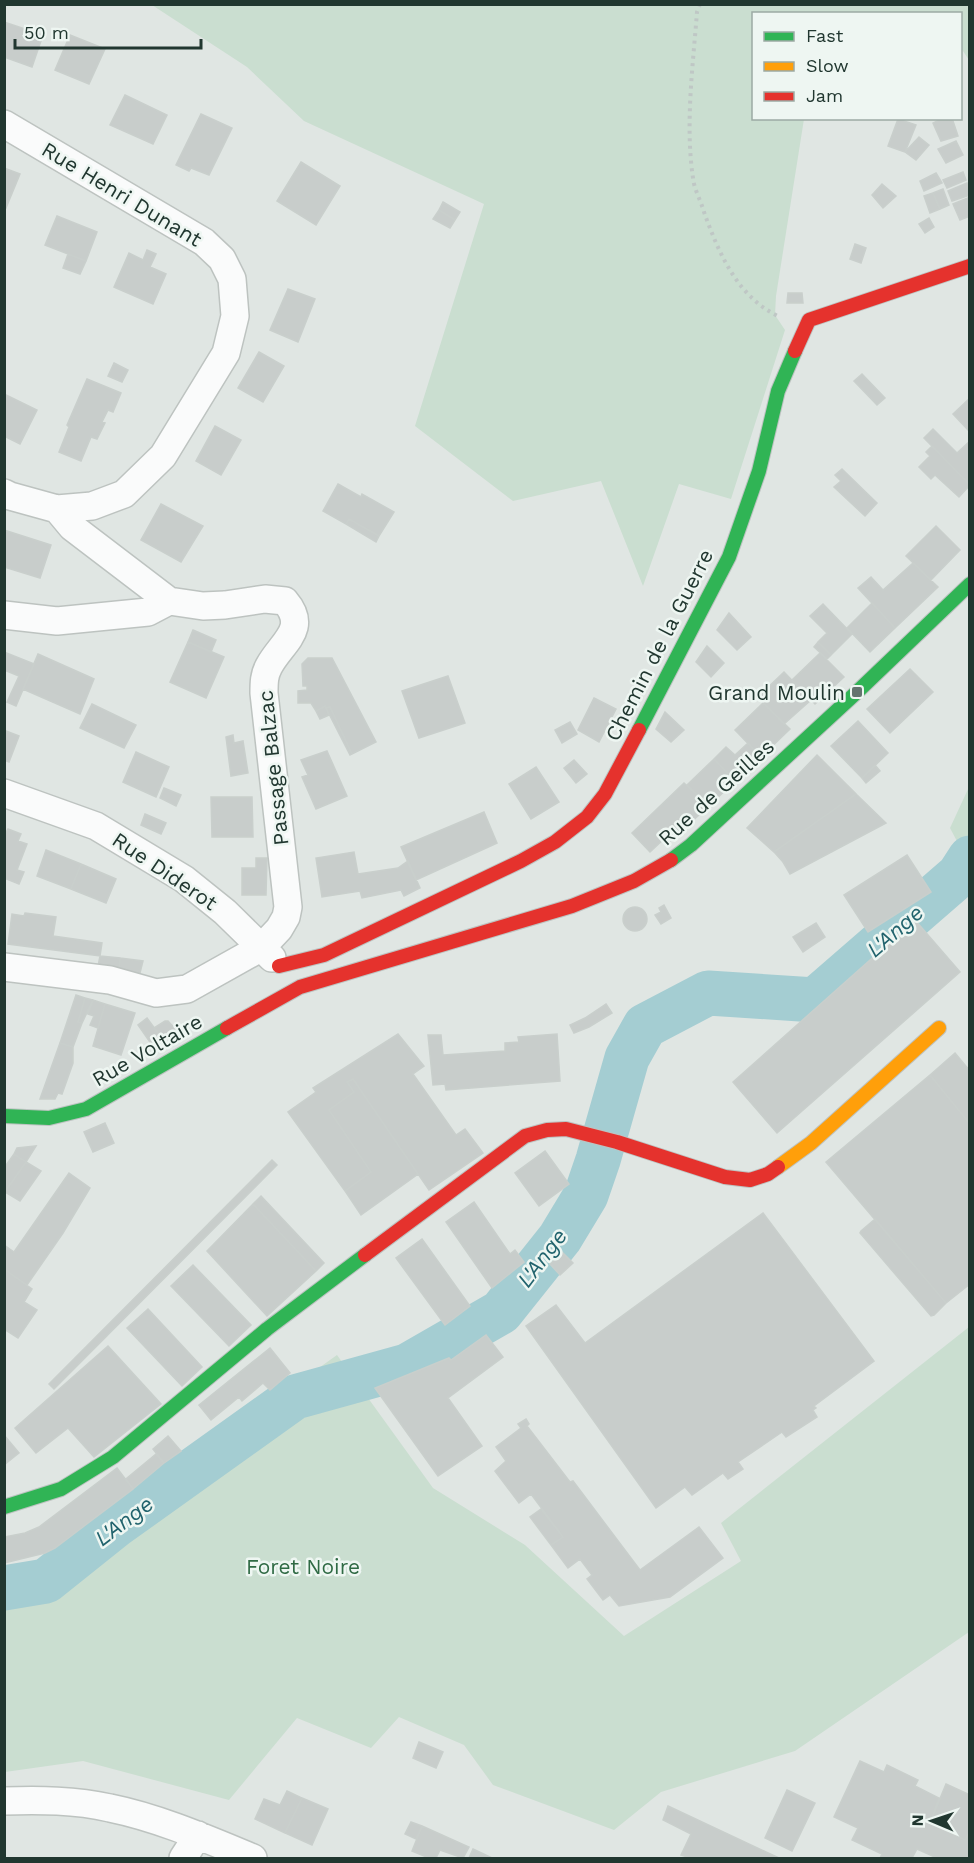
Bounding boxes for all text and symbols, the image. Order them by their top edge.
scale bar [15,12,201,50]
legend [752,12,962,120]
text: 50 m [24,22,69,43]
text: Fast [806,25,844,46]
text: Slow [806,55,849,76]
text: Jam [806,85,843,106]
street label: Rue Henri Dunant [37,136,207,252]
street label: Chemin de la Guerre [600,545,718,745]
place label: Grand Moulin [708,680,845,705]
marker: Grand Moulin [850,685,864,699]
street label: Passage Balzac [252,689,294,847]
street label: Rue de Geilles [653,733,779,851]
street label: Rue Diderot [108,827,222,915]
water label: L'Ange [862,900,928,962]
street label: Rue Voltaire [87,1008,207,1092]
water label: L'Ange [512,1224,572,1292]
water label: L'Ange [90,1491,158,1551]
park label: Foret Noire [246,1554,360,1579]
north arrow [902,1791,962,1851]
text: N [908,1814,927,1827]

